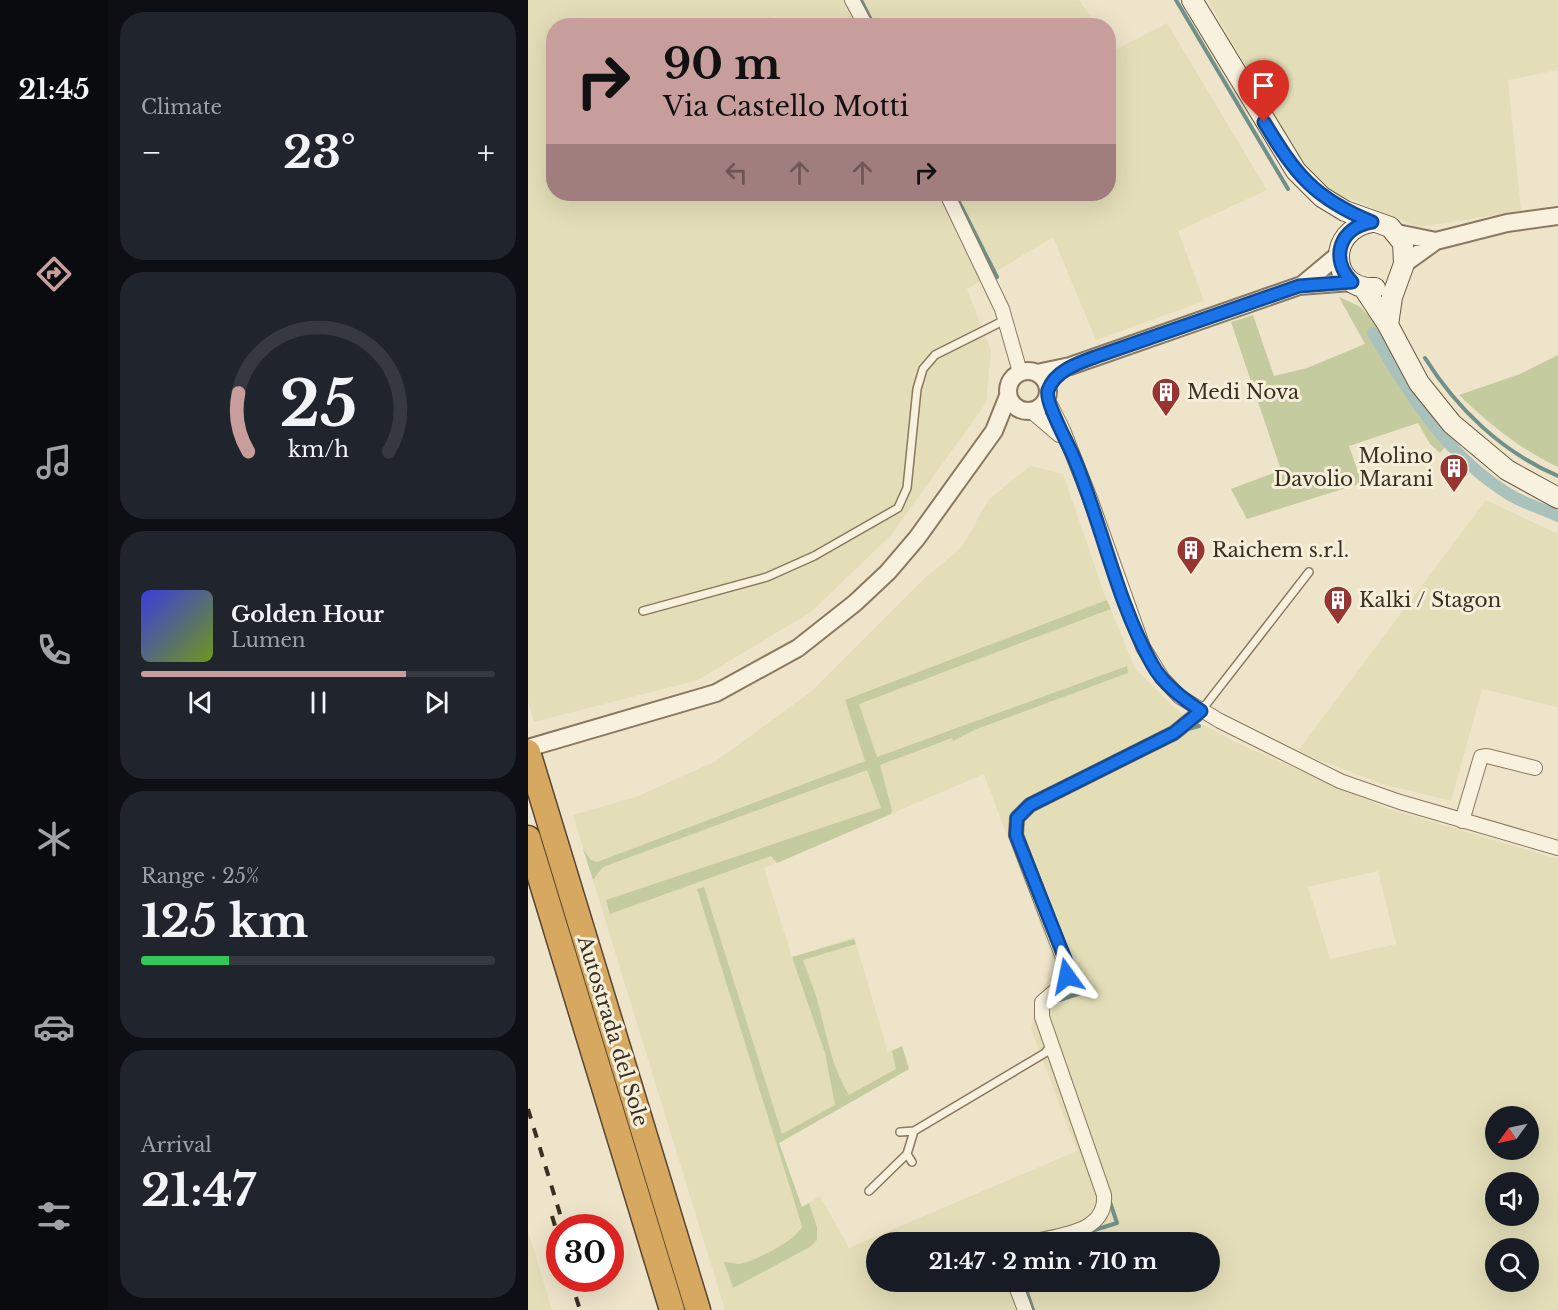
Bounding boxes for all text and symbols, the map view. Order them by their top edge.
text: 90 m [663,38,781,90]
icon: right [564,42,642,120]
pin [1238,60,1289,122]
icon: arrive [1247,69,1280,102]
text: 21:45 [18,73,90,106]
text: Via Castello Motti [663,90,909,123]
text: Climate [141,95,222,119]
text: 23° [283,124,356,180]
text: − [141,132,162,173]
text: + [477,132,495,173]
icon: left [720,156,753,189]
icon: ahead [783,156,816,189]
icon: ahead [846,156,879,189]
icon: right [909,156,942,189]
icon: directions [33,253,75,295]
text: 25 [279,366,357,444]
building icon: Medi Nova [1150,376,1182,418]
place label: Medi Nova [1187,380,1300,404]
text: km/h [288,437,349,464]
icon: music [33,441,75,483]
place label: Molino Davolio Marani [1274,444,1433,491]
building icon: Molino Davolio Marani [1438,452,1470,494]
building icon: Raichem s.r.l. [1175,534,1207,576]
place label: Raichem s.r.l. [1212,538,1349,562]
building icon: Kalki / Stagon [1322,584,1354,626]
place label: Kalki / Stagon [1359,588,1502,612]
text: Golden Hour [231,601,384,628]
text: Lumen [231,628,306,652]
icon: phone [33,629,75,671]
icon: previous [184,686,217,719]
icon: pause [302,686,335,719]
icon: next [420,686,453,719]
icon: climate [33,818,75,860]
text: Range · 25% [141,864,259,888]
text: 125 km [141,893,308,949]
street label: Autostrada del Sole [572,932,653,1129]
position arrow [1035,944,1099,1008]
icon: car [33,1006,75,1048]
north arrow [1485,1106,1539,1160]
map controls [1485,1106,1539,1292]
text: Arrival [141,1133,212,1157]
text: 21:47 [141,1162,256,1218]
button: sound [1485,1172,1539,1226]
icon: filters [33,1195,75,1237]
speed limit sign: 30 [546,1214,624,1292]
button: search [1485,1238,1539,1292]
text: 21:47 · 2 min · 710 m [929,1248,1157,1275]

